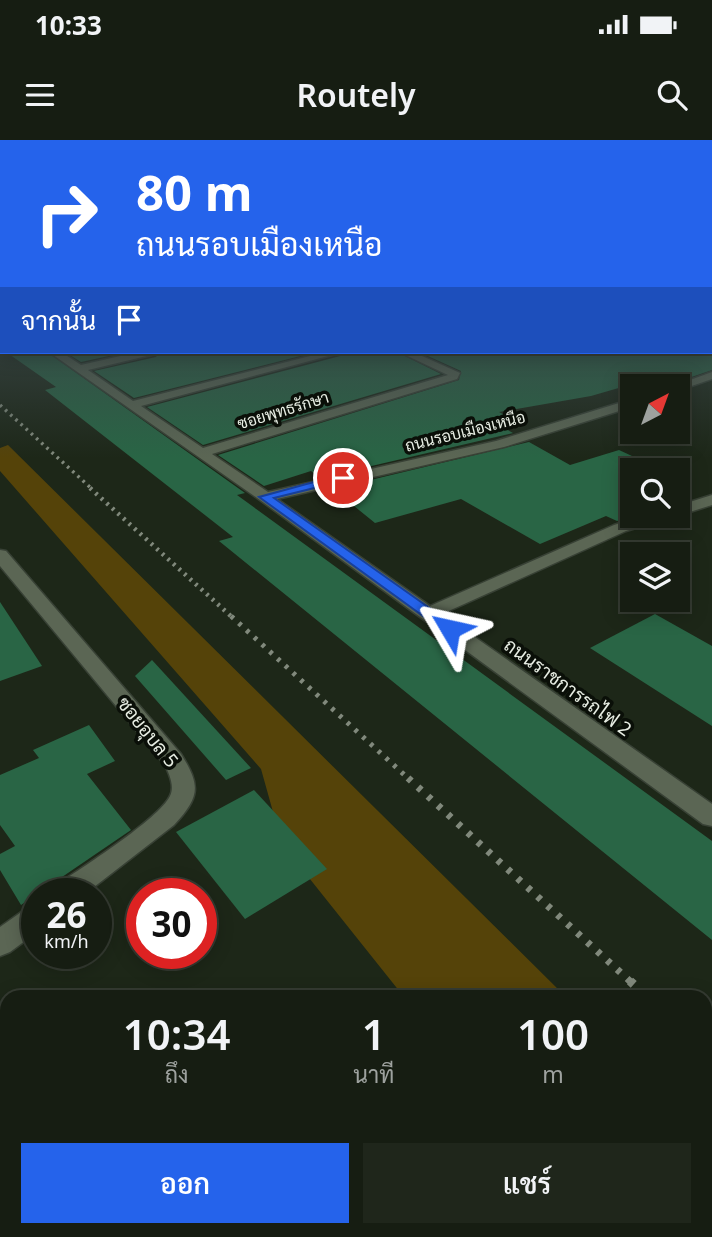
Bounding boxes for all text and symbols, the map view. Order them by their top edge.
text: 10:33 [35,7,102,43]
text: Routely [296,73,416,116]
icon: menu [21,76,59,114]
icon: search [653,76,691,114]
text: 80 m [136,159,253,225]
icon: right [21,168,112,259]
text: ถนนรอบเมืองเหนือ [136,222,383,265]
icon: arrive [110,301,148,339]
text: จากนั้น [21,302,96,338]
north arrow [620,374,690,444]
map controls [620,374,690,612]
street label: ซอยพุทธรักษา [235,386,332,435]
street label: ถนนรอบเมืองเหนือ [403,405,527,457]
pin [313,448,373,508]
button: search [620,458,690,528]
icon: arrive [324,459,362,497]
button: layers [620,542,690,612]
position arrow [413,592,487,666]
street label: ถนนราชการรถไฟ 2 [499,632,637,742]
street label: ซอยอุบล 5 [111,691,185,773]
speed limit sign: 30 [126,878,217,969]
text: 26 [46,891,87,938]
text: km/h [44,929,89,953]
text: 10:34 [123,1005,231,1062]
text: 1 [362,1005,386,1062]
text: 100 [517,1005,589,1062]
text: ถึง [165,1058,189,1090]
text: นาที [353,1058,394,1090]
text: m [542,1058,564,1090]
button: ออก [21,1143,349,1223]
button: แชร์ [363,1143,691,1223]

